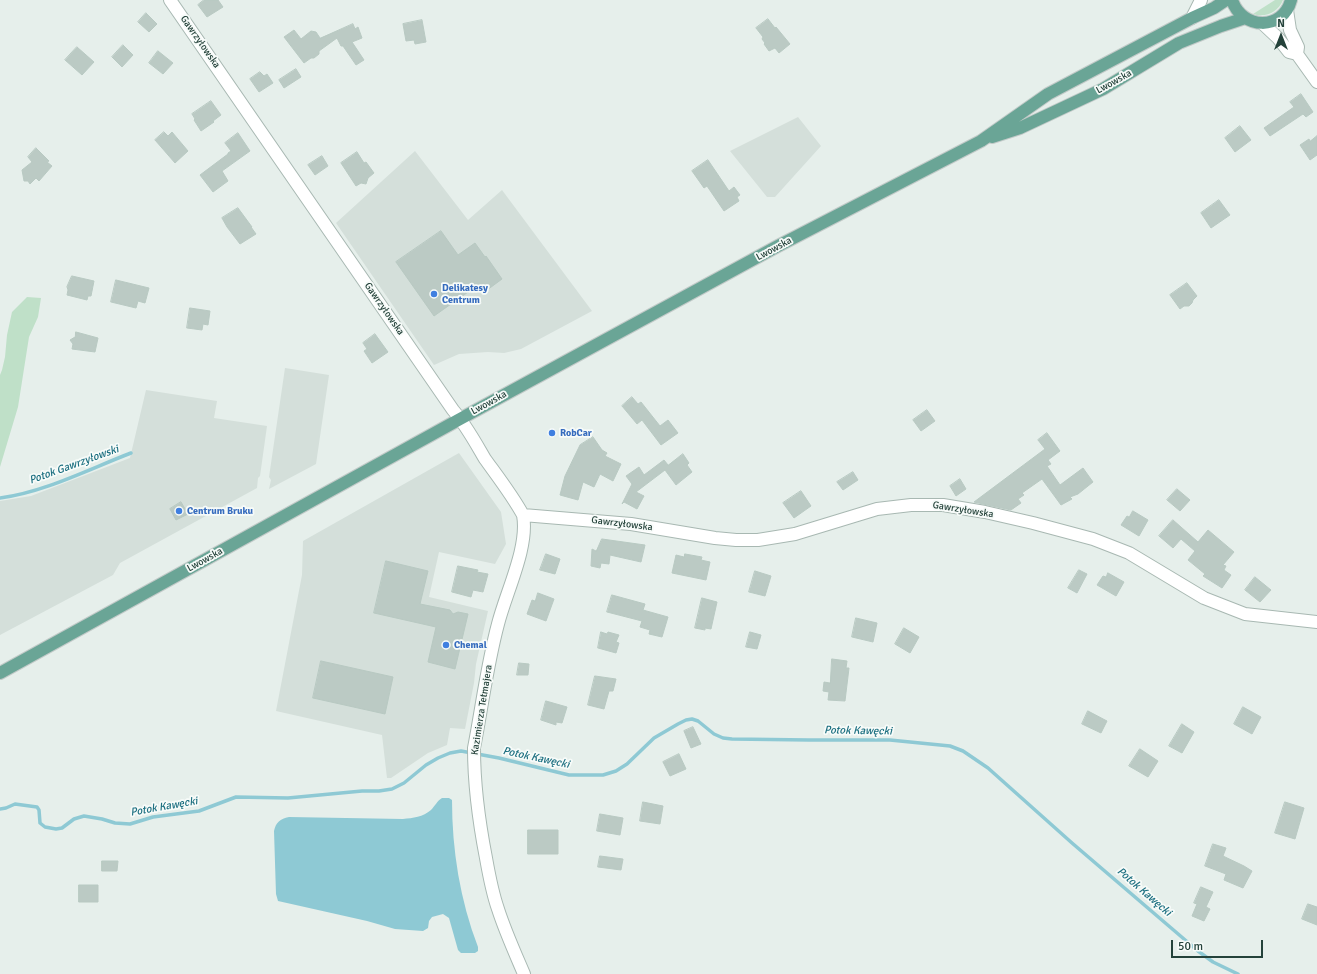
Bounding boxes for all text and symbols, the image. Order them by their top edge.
street label: Gawrzyłowska [177,13,223,71]
north arrow [1261,16,1301,56]
text: N [1277,17,1285,30]
street label: Lwowska [1094,67,1134,97]
street label: Lwowska [754,235,794,263]
street label: Gawrzyłowska [361,280,407,338]
place label: Delikatesy Centrum [442,282,488,306]
marker: Delikatesy Centrum [429,289,439,299]
street label: Lwowska [469,388,509,418]
place label: RobCar [560,427,592,439]
marker: RobCar [547,428,557,438]
water label: Potok Gawrzyłowski [28,443,120,487]
street label: Gawrzyłowska [932,499,994,521]
place label: Centrum Bruku [187,505,253,517]
marker: Centrum Bruku [174,506,184,516]
street label: Gawrzyłowska [591,514,653,534]
street label: Lwowska [185,545,225,575]
place label: Chemal [454,639,487,651]
marker: Chemal [441,640,451,650]
street label: Kazimierza Tetmajera [469,664,495,756]
water label: Potok Kawęcki [824,724,892,738]
water label: Potok Kawęcki [501,744,571,772]
water label: Potok Kawęcki [129,795,199,819]
water label: Potok Kawęcki [1114,865,1174,919]
scale bar [1173,932,1265,958]
text: 50 m [1178,939,1203,954]

